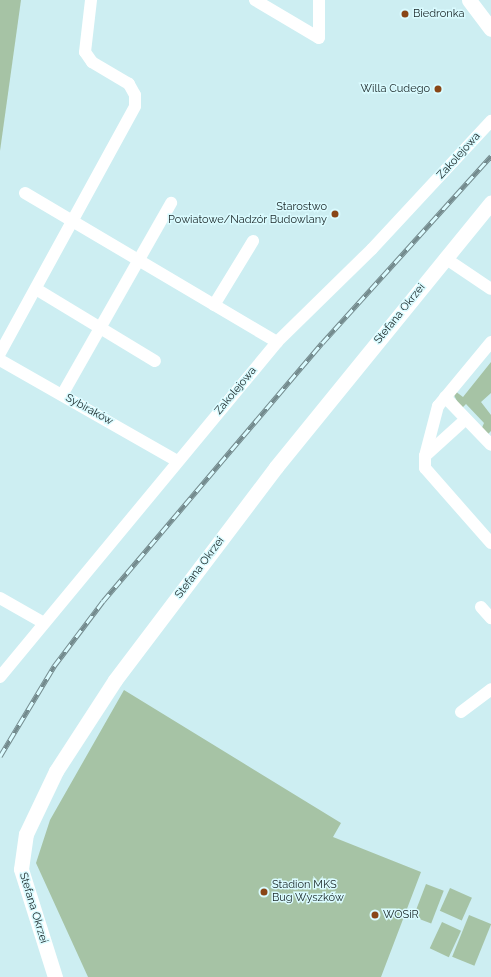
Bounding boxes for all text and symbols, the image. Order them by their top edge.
place label: Biedronka [413,7,464,21]
marker: Biedronka [400,9,410,19]
place label: Willa Cudego [361,82,430,96]
marker: Willa Cudego [433,84,443,94]
street label: Zakolejowa [435,130,483,182]
place label: Starostwo Powiatowe/Nadzór Budowlany [168,201,327,227]
marker: Starostwo Powiatowe/Nadzór Budowlany [330,209,340,219]
street label: Stefana Okrzei [372,281,428,347]
street label: Zakolejowa [212,365,260,417]
street label: Sybiraków [63,392,115,428]
street label: Stefana Okrzei [173,535,227,601]
street label: Stefana Okrzei [16,871,50,945]
place label: Stadion MKS Bug Wyszków [272,879,344,905]
marker: Stadion MKS Bug Wyszków [259,887,269,897]
place label: WOSiR [383,908,419,922]
marker: WOSiR [370,910,380,920]

